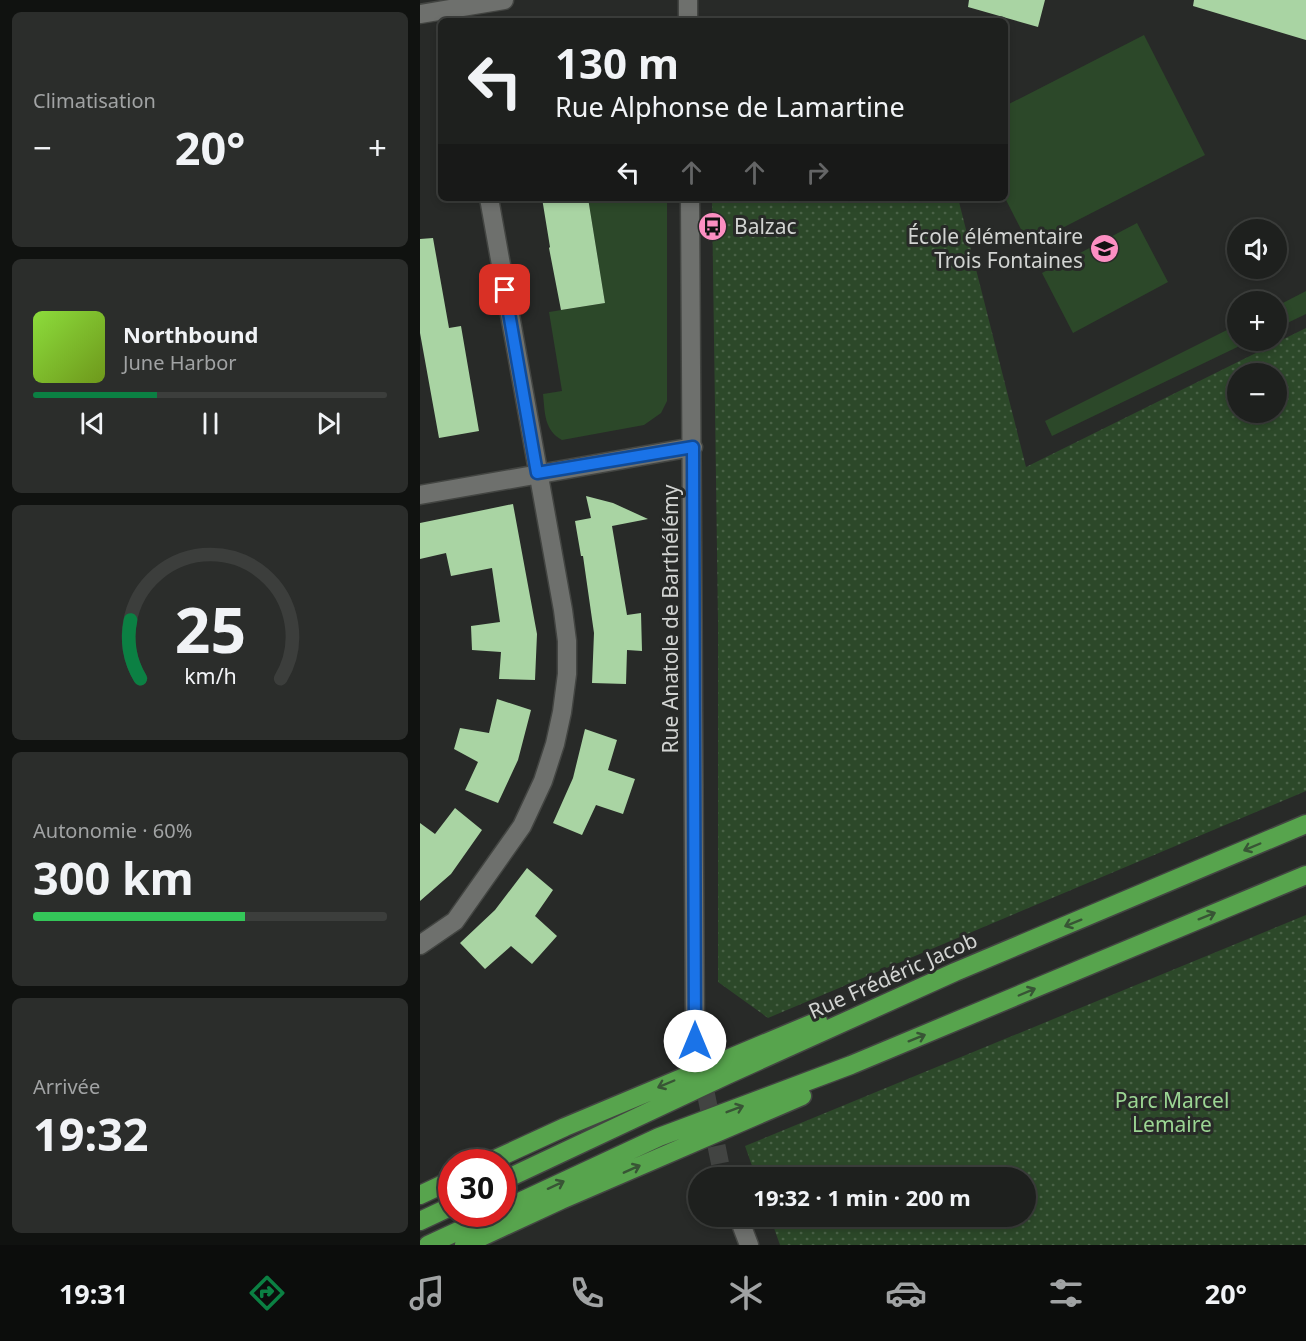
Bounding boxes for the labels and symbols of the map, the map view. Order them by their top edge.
bus stop icon: Balzac [697,211,729,243]
place label: Balzac [734,212,797,240]
place label: École élémentaire Trois Fontaines [907,222,1083,274]
school or university icon: École élémentaire Trois Fontaines [1088,233,1120,265]
pin [479,264,530,315]
street label: Rue Anatole de Barthélémy [656,484,684,753]
one-way arrow [1244,842,1262,853]
one-way arrow [1197,910,1216,921]
one-way arrow [1064,918,1083,929]
street label: Rue Frédéric Jacob [804,925,981,1025]
one-way arrow [1018,986,1036,997]
position arrow [663,1009,727,1073]
one-way arrow [907,1032,925,1043]
one-way arrow [657,1080,675,1091]
park label: Parc Marcel Lemaire [1115,1086,1229,1138]
one-way arrow [725,1102,743,1113]
speed limit sign: 30 [438,1149,516,1227]
one-way arrow [622,1163,641,1174]
one-way arrow [546,1179,564,1191]

